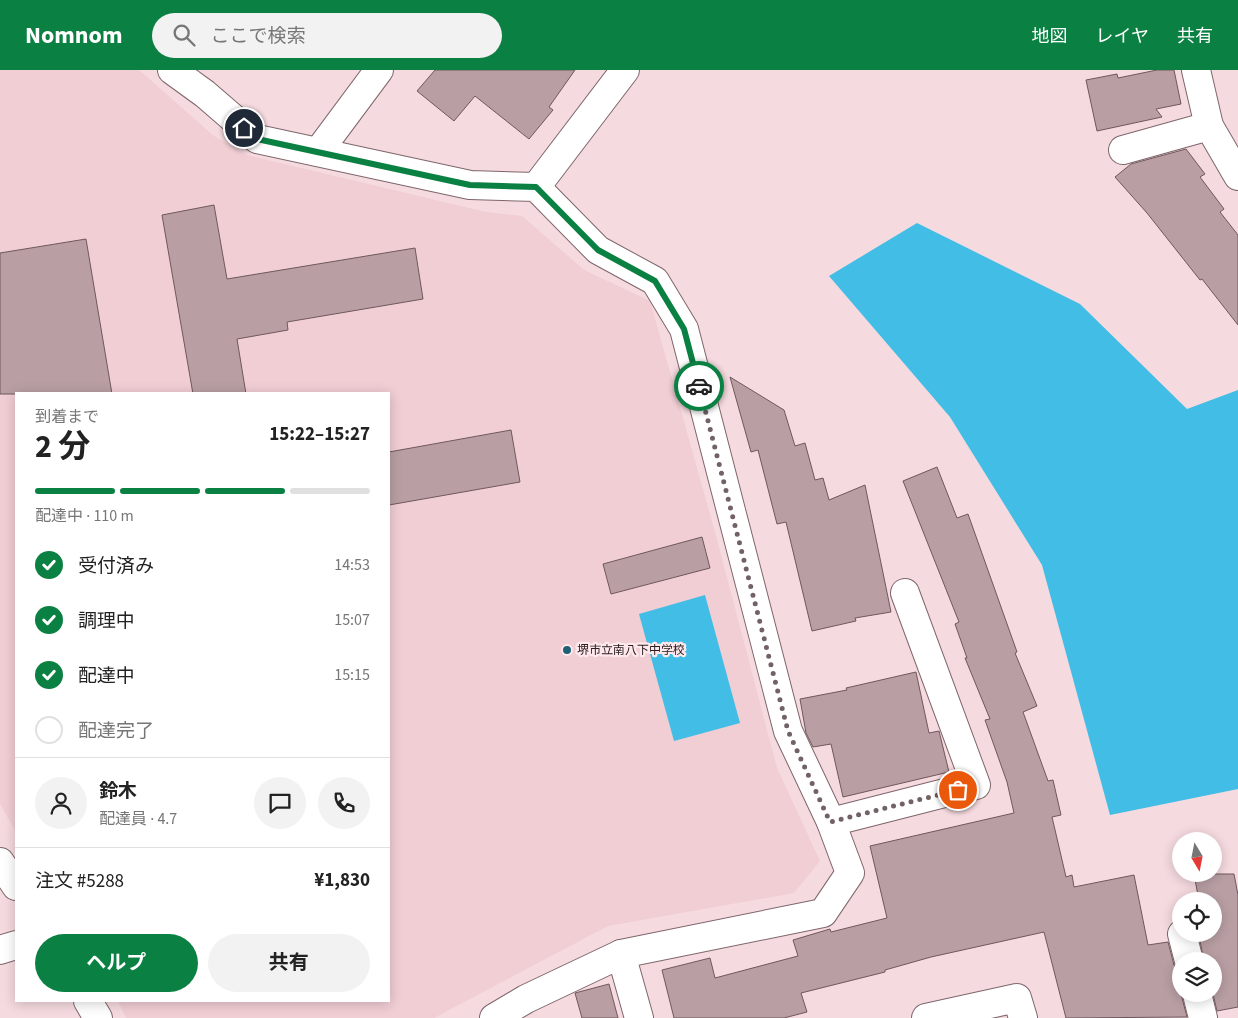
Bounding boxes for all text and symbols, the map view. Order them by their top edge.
search box [152,13,502,58]
text: Nomnom [25,18,122,53]
icon: search [170,21,198,49]
text: ここで検索 [210,23,305,50]
text: 地図 [1032,24,1068,49]
text: レイヤ [1096,24,1149,49]
text: 共有 [1177,24,1213,49]
pin [223,107,265,149]
icon: home [230,114,258,142]
courier [674,361,724,411]
icon: car [685,372,713,400]
text: 到着まで [35,406,99,428]
text: 15:22–15:27 [269,421,370,448]
text: 2 分 [35,424,90,470]
text: 配達中 · 110 m [35,505,134,527]
icon: check [35,551,63,579]
text: 受付済み [78,553,154,580]
text: 14:53 [334,554,370,576]
icon: check [35,606,63,634]
text: 調理中 [78,608,135,635]
text: 15:07 [334,609,370,631]
place label: 堺市立南八下中学校 [577,642,685,659]
marker: 堺市立南八下中学校 [561,644,573,656]
icon: check [35,661,63,689]
text: 配達中 [78,663,135,690]
text: 15:15 [334,664,370,686]
text: 配達完了 [78,718,154,745]
pin [937,769,979,811]
icon: bag [944,776,972,804]
button: person [35,777,87,829]
button: chat [254,777,306,829]
button: phone [318,777,370,829]
text: 鈴木 [99,778,137,805]
text: 配達員 · 4.7 [99,808,177,830]
north arrow [1172,832,1222,882]
map controls [1172,832,1222,1002]
text: ¥1,830 [314,867,370,894]
text: 注文 #5288 [35,868,124,895]
button: locate [1172,892,1222,942]
button: ヘルプ [35,934,198,992]
button: 共有 [208,934,370,992]
button: layers [1172,952,1222,1002]

